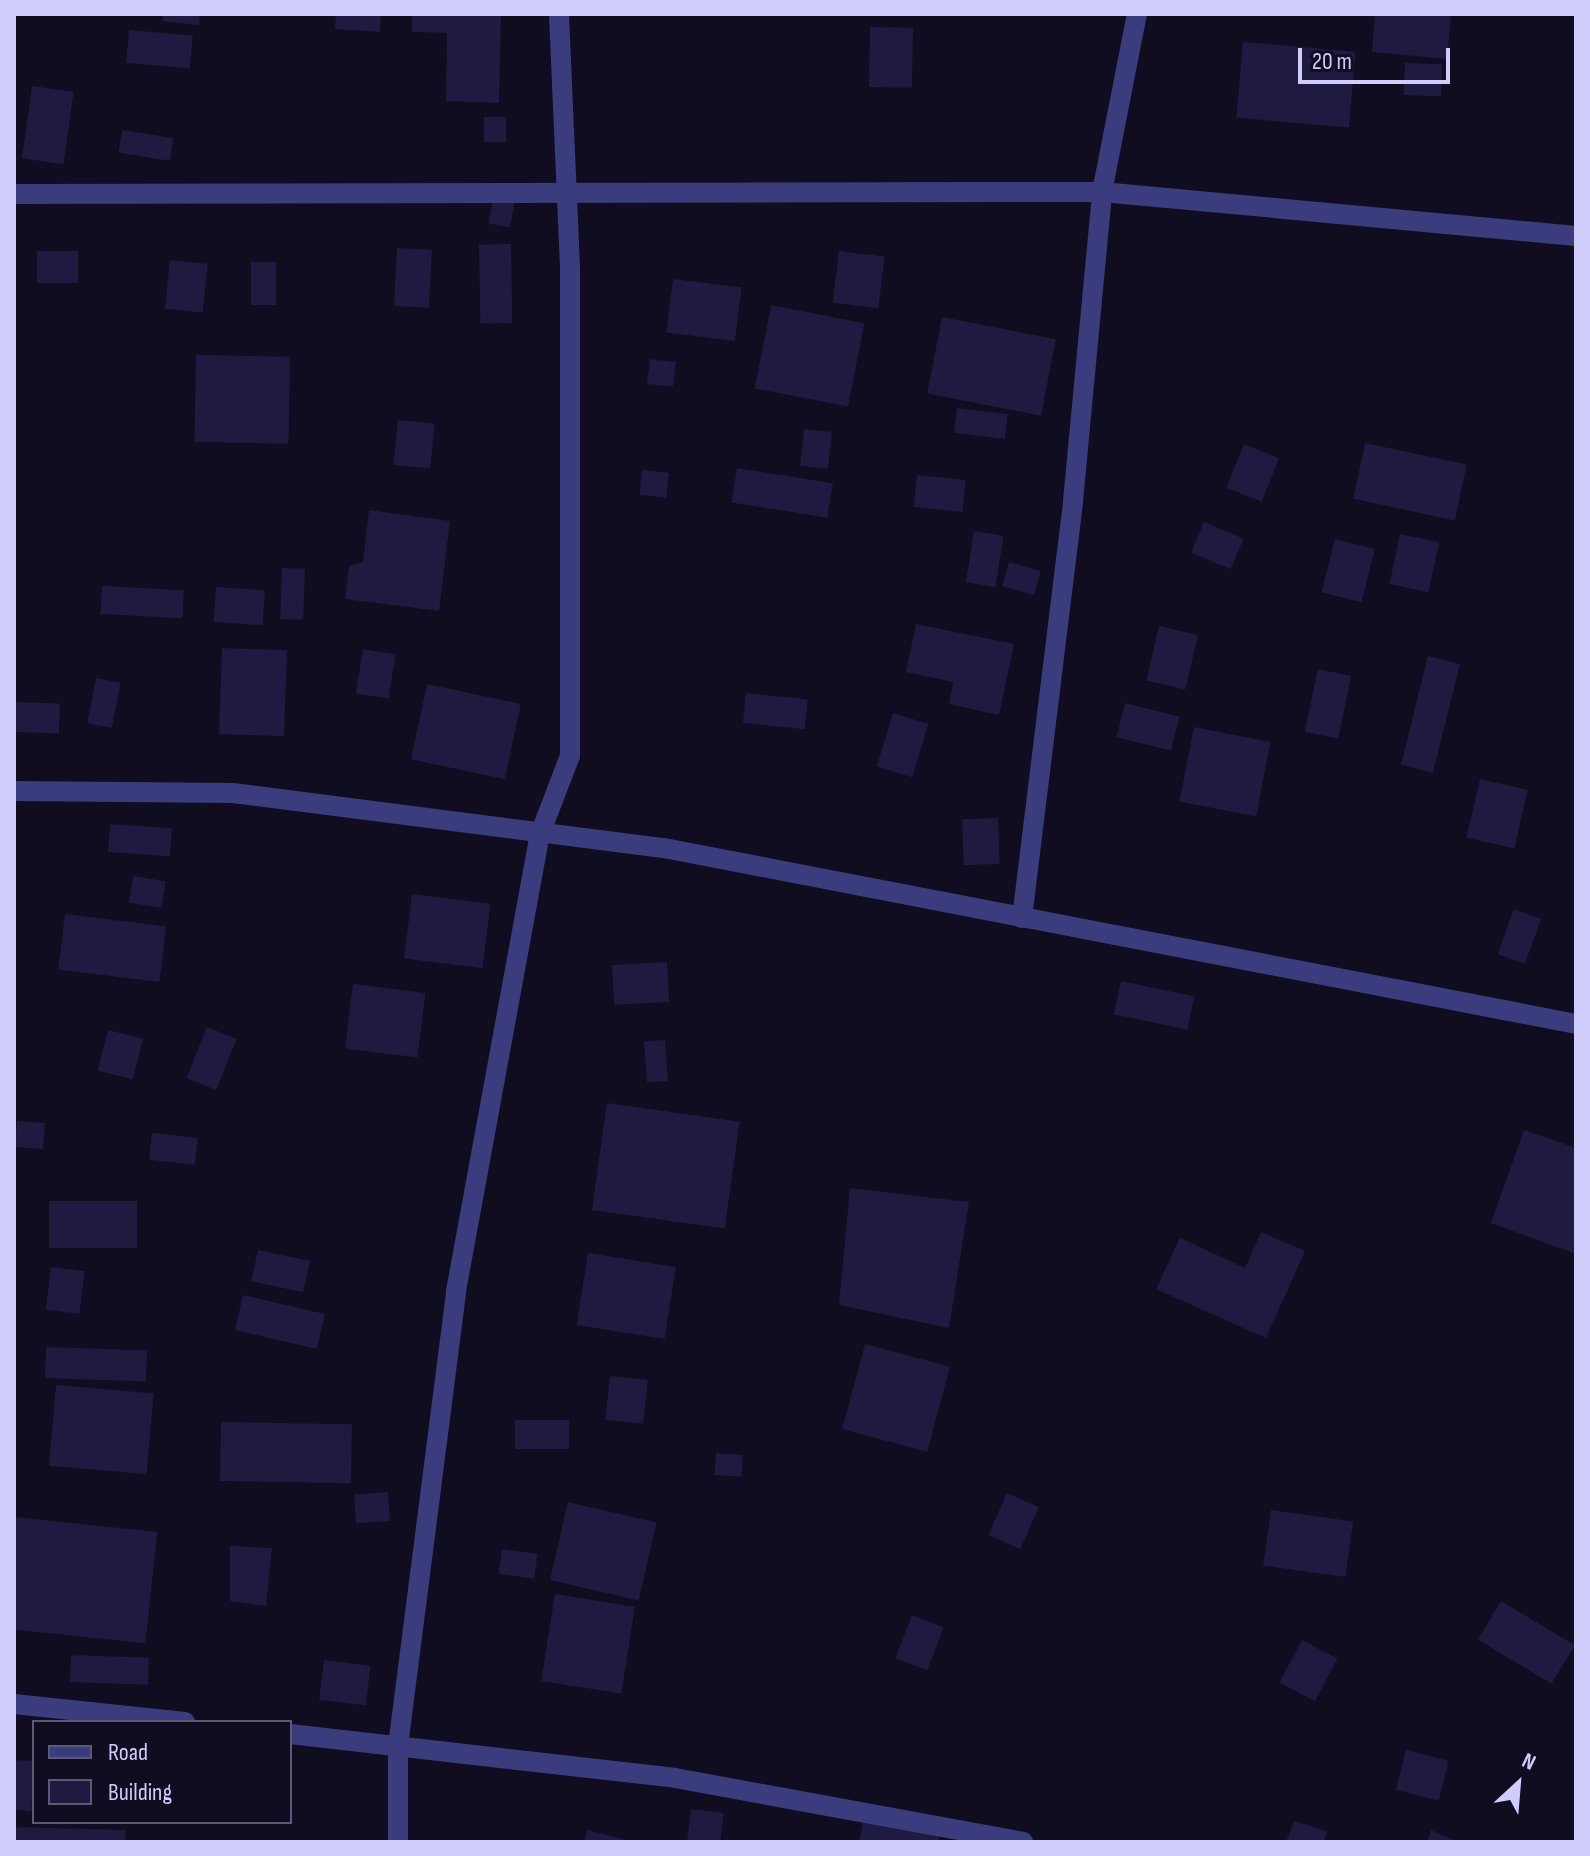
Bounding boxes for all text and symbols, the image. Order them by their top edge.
scale bar [1302,32,1454,82]
text: 20 m [1312,47,1352,76]
legend [32,1720,292,1824]
text: Road [108,1738,148,1767]
north arrow [1478,1744,1558,1824]
text: N [1518,1747,1540,1777]
text: Building [108,1778,172,1807]

